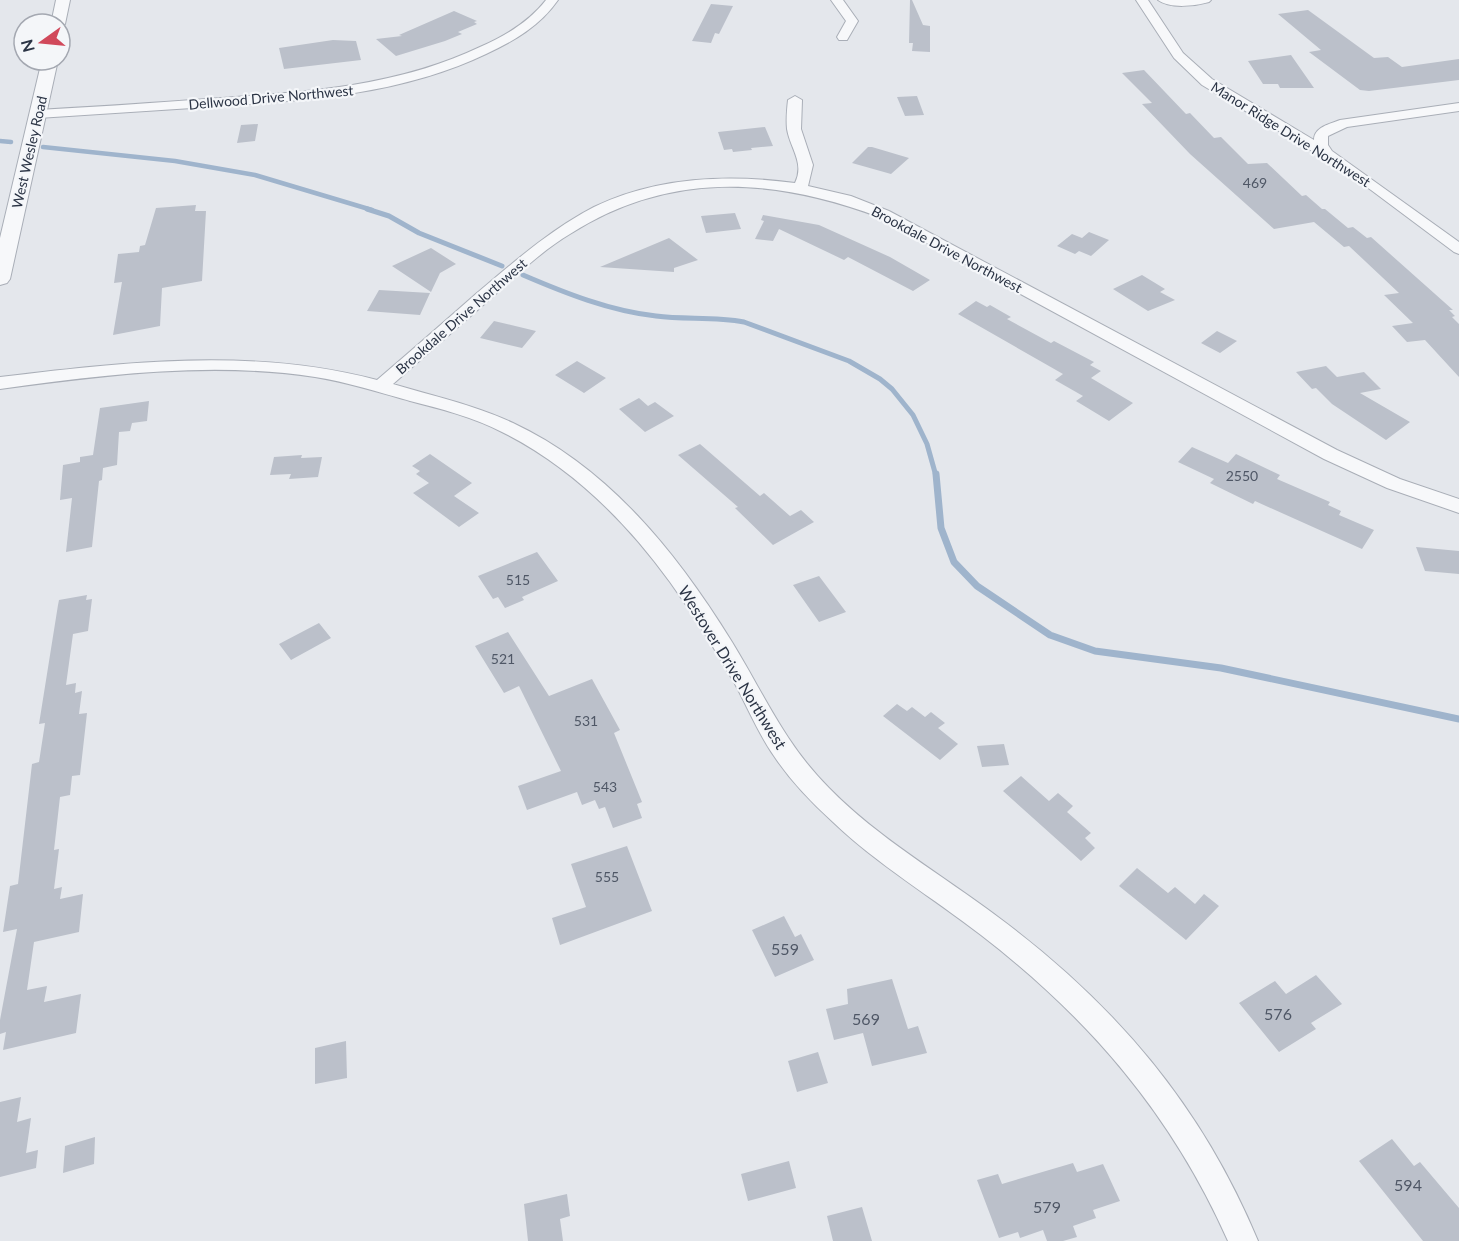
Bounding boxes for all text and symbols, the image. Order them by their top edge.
north arrow [12,12,72,72]
text: N [16,38,38,54]
street label: Manor Ridge Drive Northwest [1208,78,1374,190]
street label: Dellwood Drive Northwest [188,81,354,113]
street label: West Wesley Road [8,94,50,210]
house number: 469 [1243,174,1267,191]
street label: Brookdale Drive Northwest [869,202,1025,296]
street label: Brookdale Drive Northwest [392,254,530,378]
house number: 2550 [1226,467,1258,484]
house number: 515 [506,571,530,588]
street label: Westover Drive Northwest [675,582,791,752]
house number: 521 [491,650,515,667]
house number: 531 [574,712,598,729]
house number: 543 [593,778,617,795]
house number: 555 [595,868,619,885]
house number: 559 [771,939,799,958]
house number: 576 [1264,1004,1292,1023]
house number: 569 [852,1009,880,1028]
house number: 594 [1394,1175,1422,1194]
house number: 579 [1033,1197,1061,1216]

